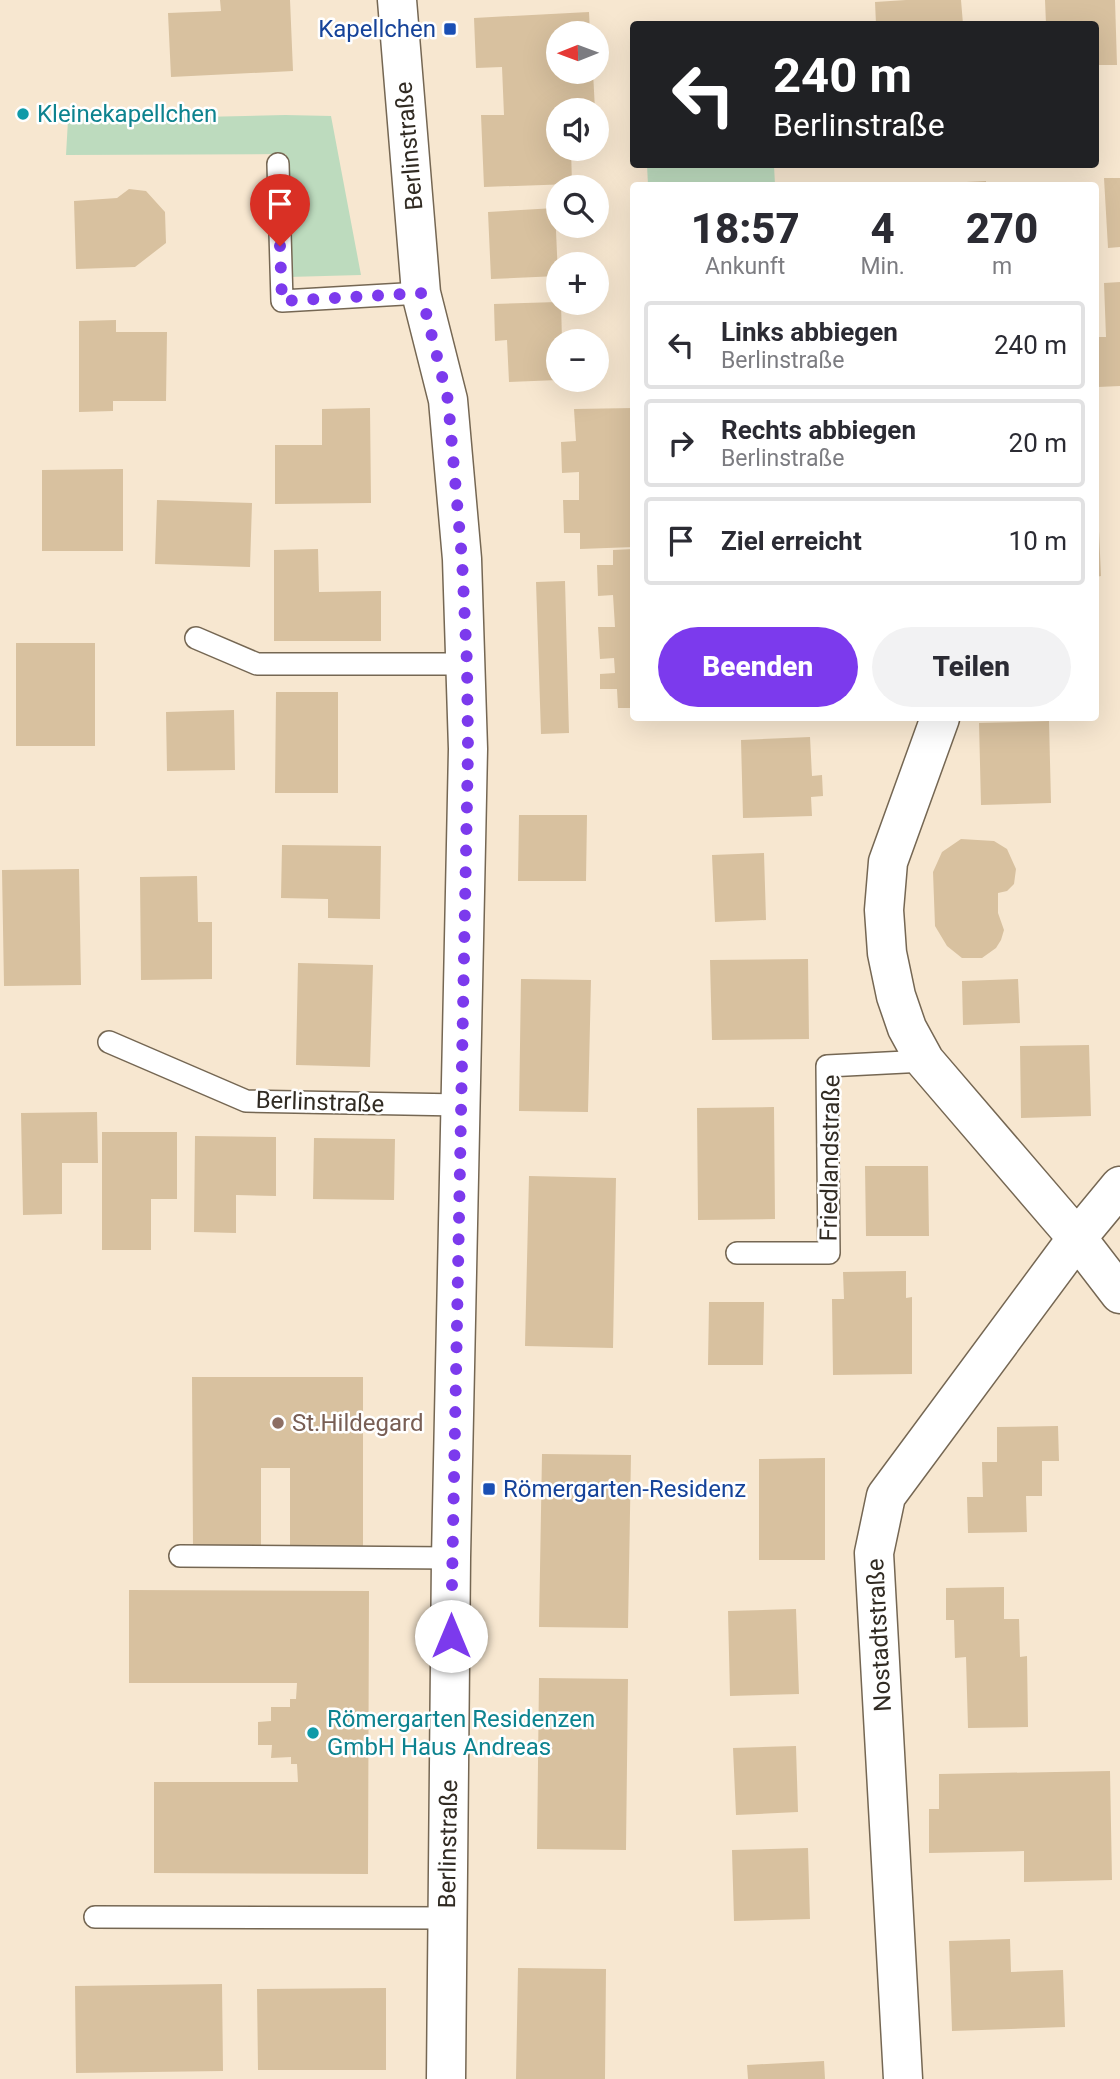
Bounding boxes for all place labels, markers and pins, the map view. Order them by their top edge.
place label: Kapellchen [318,15,436,43]
marker: Kapellchen [442,21,458,37]
place label: Kleinekapellchen [37,100,217,128]
marker: Kleinekapellchen [15,106,31,122]
pin [250,174,310,246]
place label: St.Hildegard [292,1409,423,1437]
marker: St.Hildegard [270,1415,286,1431]
place label: Römergarten-Residenz [503,1475,746,1503]
marker: Römergarten-Residenz [481,1481,497,1497]
place label: Römergarten Residenzen GmbH Haus Andreas [327,1705,595,1761]
marker: Römergarten Residenzen GmbH Haus Andreas [305,1725,321,1741]

